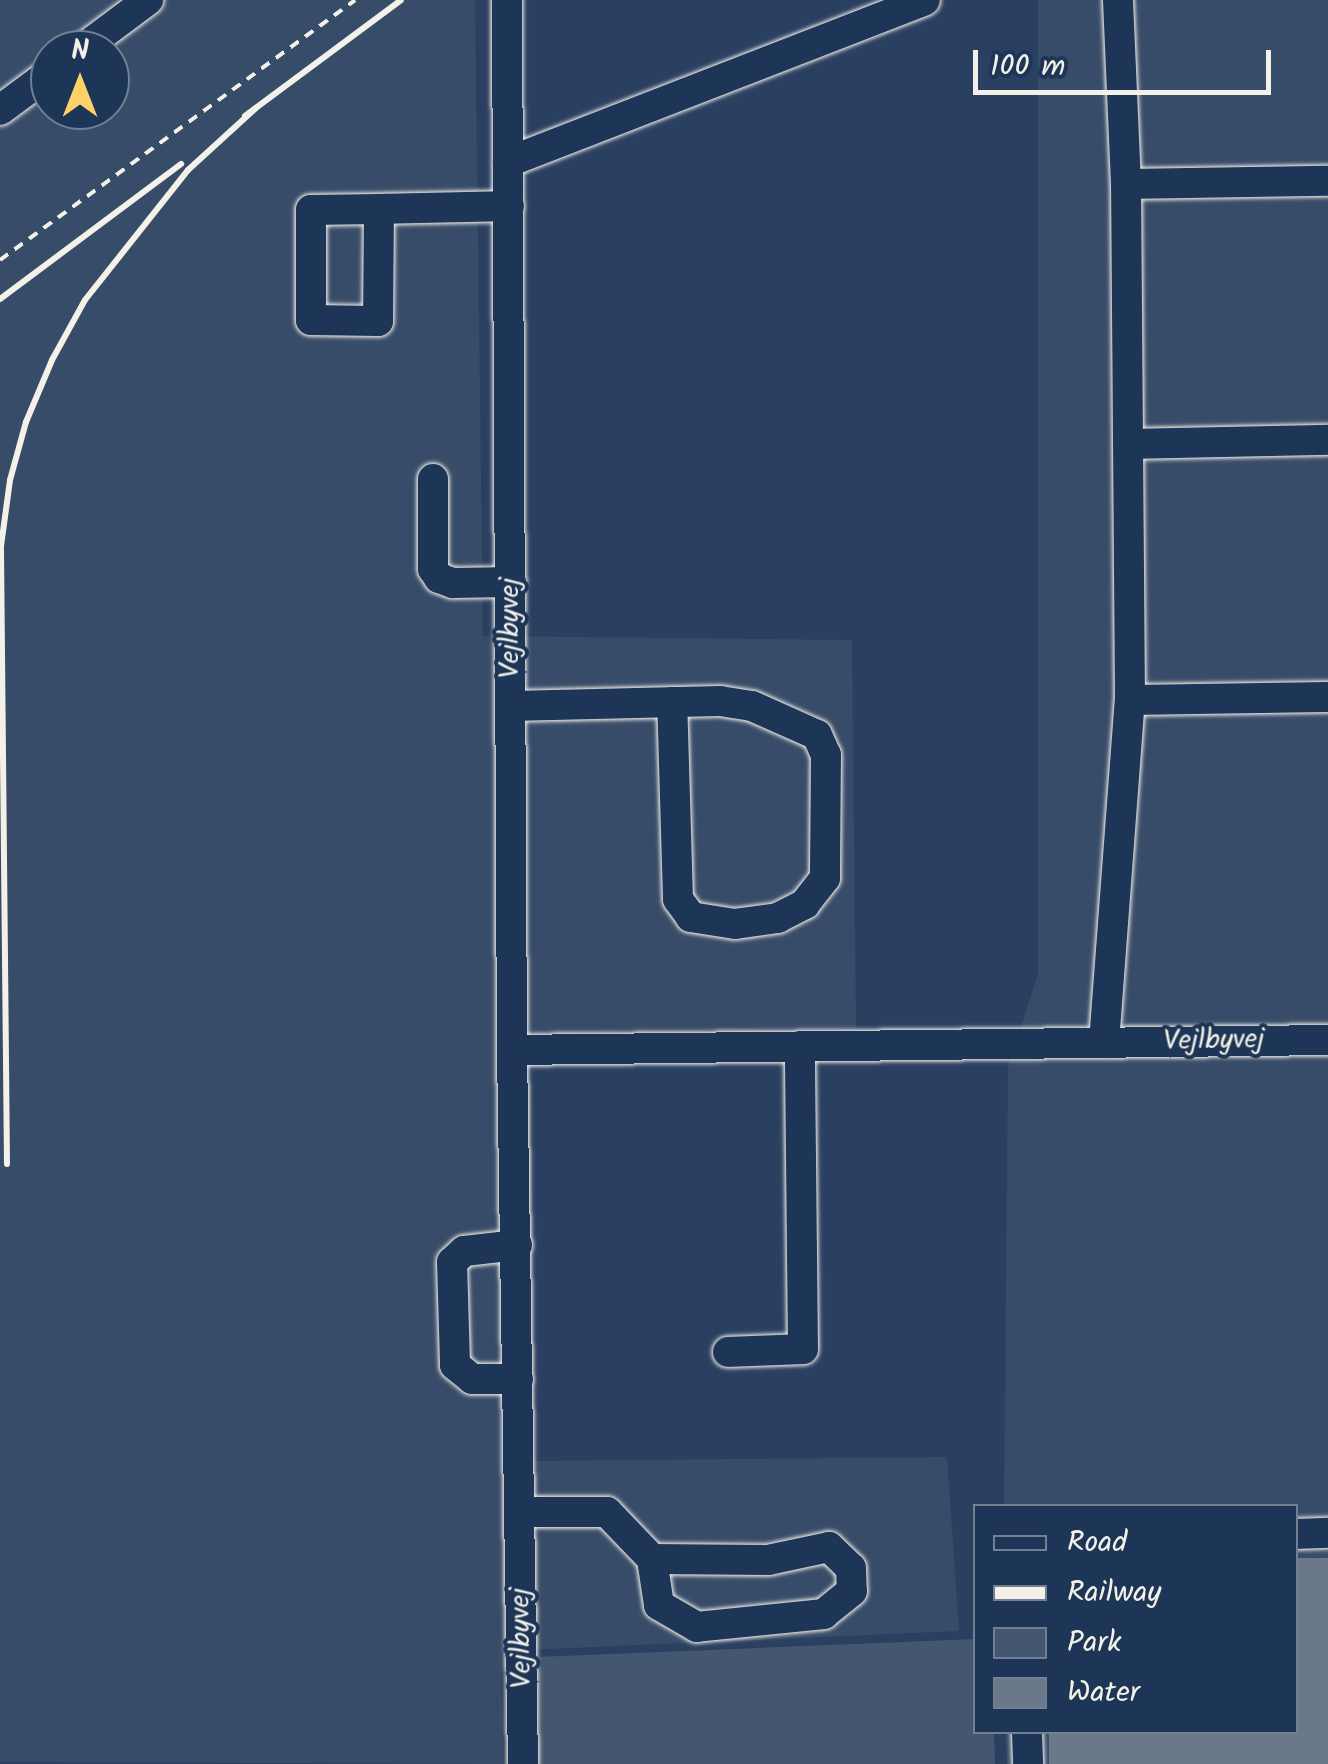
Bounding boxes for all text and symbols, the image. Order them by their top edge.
text: N [71,29,89,74]
north arrow [30,30,130,130]
scale bar [978,30,1276,92]
text: 100 m [990,43,1065,91]
street label: Vejlbyvej [494,578,528,678]
street label: Vejlbyvej [1163,1023,1265,1059]
legend [973,1504,1298,1734]
text: Road [1067,1519,1127,1567]
text: Railway [1067,1569,1161,1617]
street label: Vejlbyvej [504,1587,540,1689]
text: Park [1067,1619,1121,1667]
text: Water [1067,1669,1140,1717]

